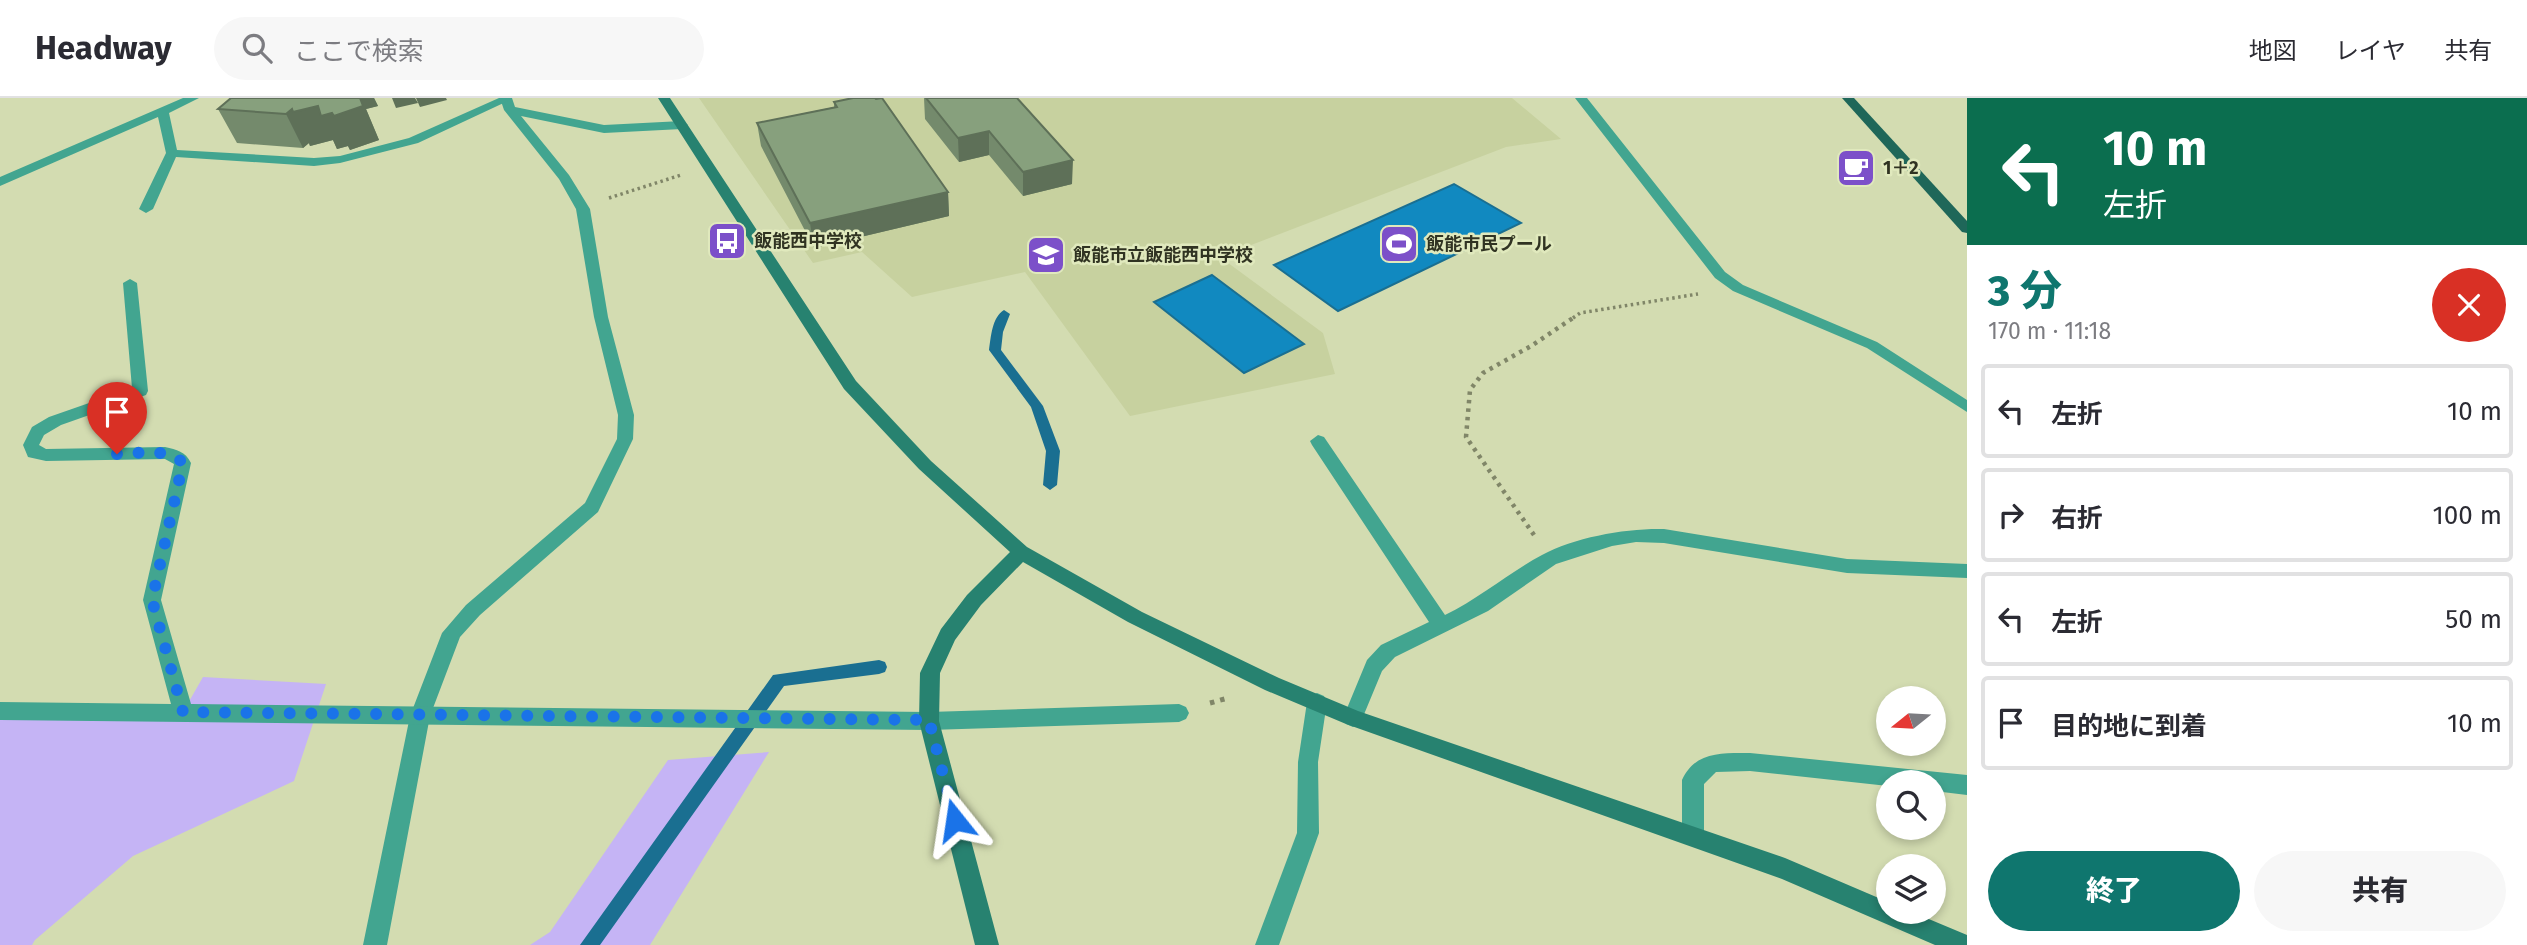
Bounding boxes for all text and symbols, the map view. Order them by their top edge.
search box [214,17,704,80]
text: Headway [35,28,172,68]
icon: search [238,29,276,67]
text: ここで検索 [294,36,424,67]
text: 地図 [2249,37,2297,65]
text: レイヤ [2335,37,2406,65]
text: 共有 [2444,37,2492,65]
text: 10 m [2103,119,2207,178]
icon: left [1988,126,2079,217]
cafe icon: 1＋2 [1835,147,1877,189]
place label: 1＋2 [1883,157,1919,179]
text: 左折 [2103,186,2167,224]
bus stop icon: 飯能西中学校 [706,220,748,262]
sports icon: 飯能市民プール [1378,223,1420,265]
place label: 飯能西中学校 [754,230,862,252]
place label: 飯能市民プール [1426,233,1552,255]
school or university icon: 飯能市立飯能西中学校 [1025,234,1067,276]
place label: 飯能市立飯能西中学校 [1073,244,1253,266]
text: 3 分 [1988,266,2062,316]
button: close [2432,268,2506,342]
text: 170 m · 11:18 [1988,317,2111,345]
pin [87,382,147,454]
icon: left [1992,392,2030,430]
icon: arrive [98,393,136,431]
text: 10 m [2447,396,2502,427]
text: 左折 [2051,399,2103,430]
icon: right [1992,496,2030,534]
text: 100 m [2433,500,2502,531]
text: 右折 [2051,503,2103,534]
icon: left [1992,600,2030,638]
text: 50 m [2445,604,2502,635]
text: 左折 [2051,607,2103,638]
north arrow [1876,686,1946,756]
map controls [1876,686,1946,924]
icon: arrive [1992,704,2030,742]
text: 10 m [2447,708,2502,739]
text: 目的地に到着 [2051,711,2207,742]
button: search [1876,770,1946,840]
position arrow [918,783,992,857]
button: 終了 [1988,851,2240,931]
button: 共有 [2254,851,2506,931]
button: layers [1876,854,1946,924]

